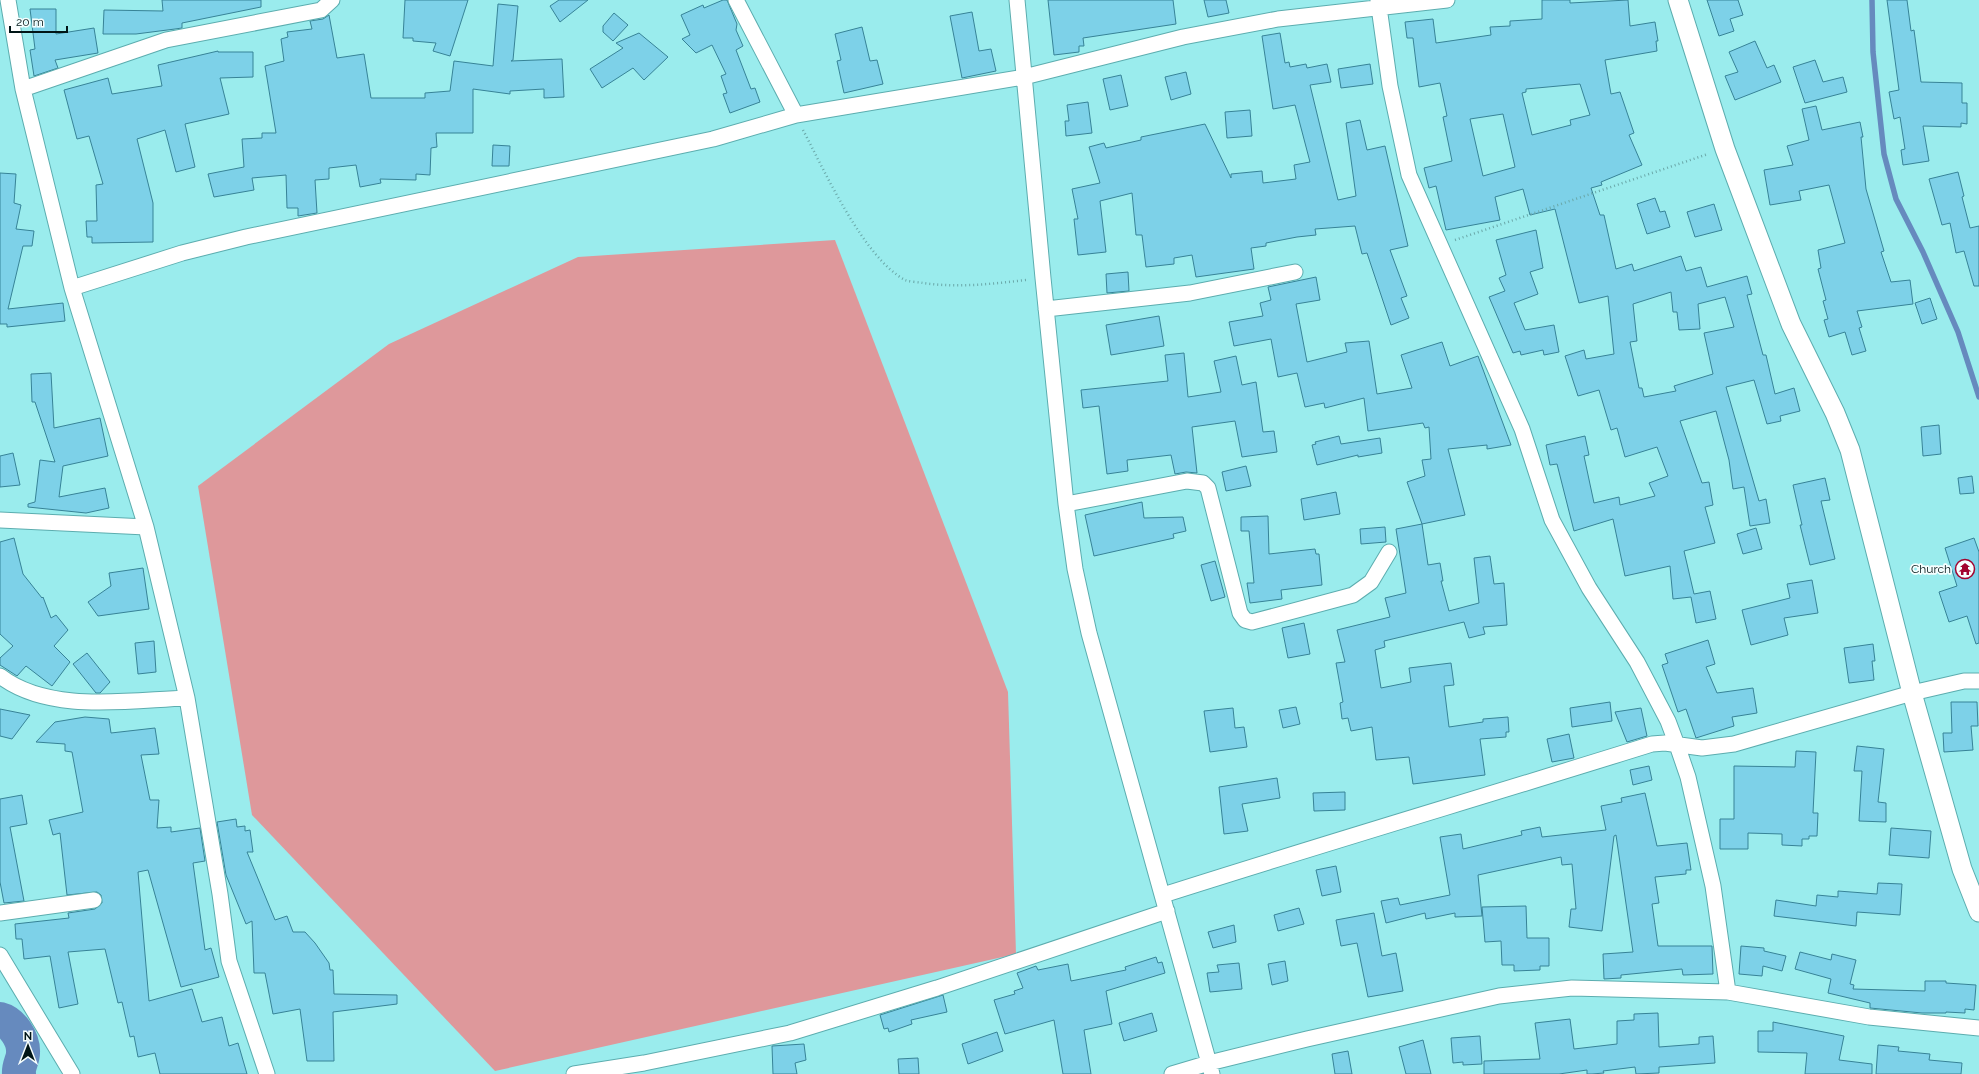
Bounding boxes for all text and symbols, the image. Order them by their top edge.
scale bar [10,8,67,34]
text: 20 m [16,15,44,29]
temple icon: Church [1954,558,1976,580]
place label: Church [1911,562,1951,576]
north arrow [8,1026,48,1066]
text: N [24,1030,32,1043]

